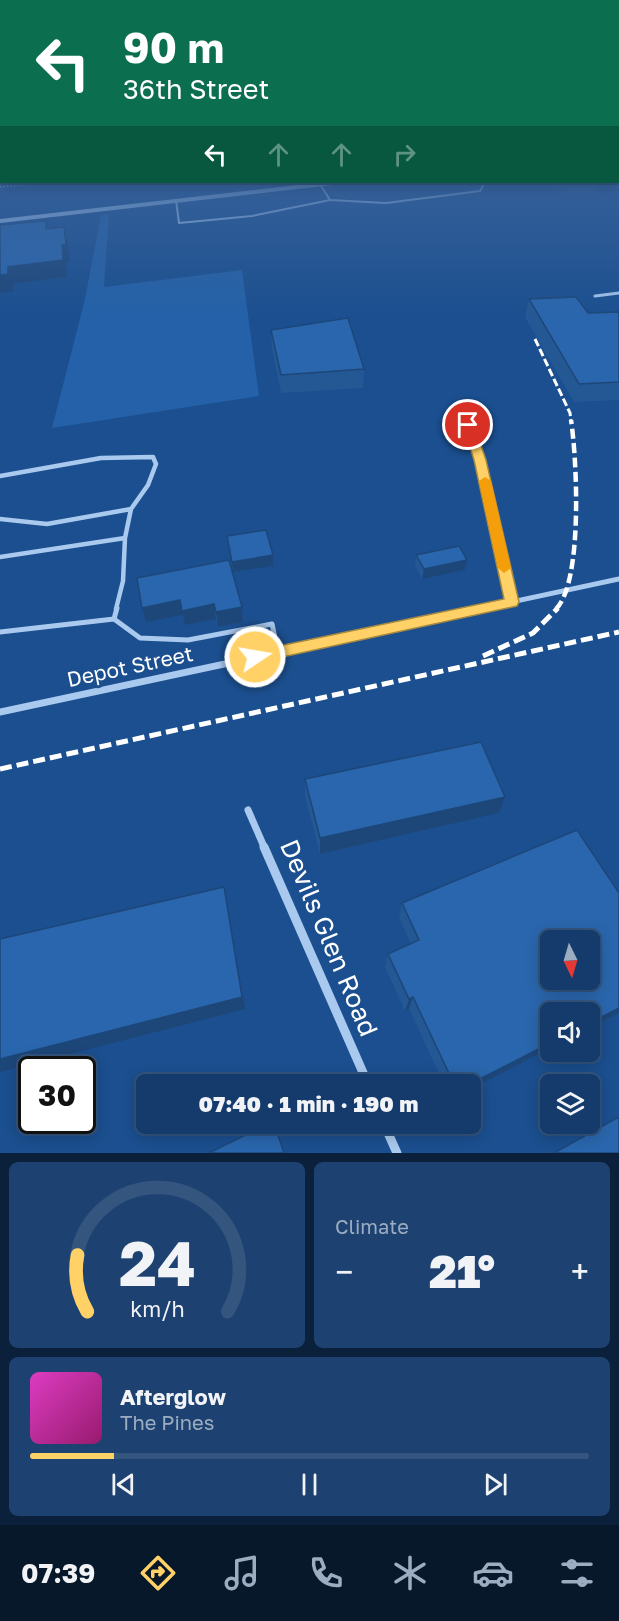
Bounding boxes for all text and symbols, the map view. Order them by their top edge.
text: 90 m [123,22,224,72]
icon: left [24,24,102,102]
text: 36th Street [123,73,269,105]
icon: left [199,138,232,171]
icon: ahead [262,138,295,171]
icon: ahead [325,138,358,171]
icon: right [388,138,421,171]
pin [442,399,493,450]
icon: arrive [451,408,484,441]
position arrow [223,625,287,689]
street label: Depot Street [64,640,195,692]
street label: Devils Glen Road [274,835,385,1041]
north arrow [540,930,600,990]
map controls [540,930,600,1134]
button: sound [540,1002,600,1062]
speed limit sign: 30 [18,1056,96,1134]
button: layers [540,1074,600,1134]
text: 07:40 · 1 min · 190 m [199,1090,418,1117]
text: Climate [335,1214,409,1238]
text: 24 [118,1225,196,1300]
text: 21° [429,1244,495,1298]
text: − [335,1252,353,1291]
text: + [571,1252,589,1291]
text: km/h [130,1296,184,1322]
text: Afterglow [120,1383,226,1410]
text: The Pines [120,1410,214,1434]
icon: previous [107,1468,140,1501]
icon: pause [293,1468,326,1501]
icon: next [479,1468,512,1501]
icon: directions [137,1552,179,1594]
icon: music [221,1552,263,1594]
icon: phone [305,1552,347,1594]
icon: climate [389,1552,431,1594]
icon: car [472,1552,514,1594]
icon: filters [556,1552,598,1594]
text: 07:39 [21,1557,95,1589]

